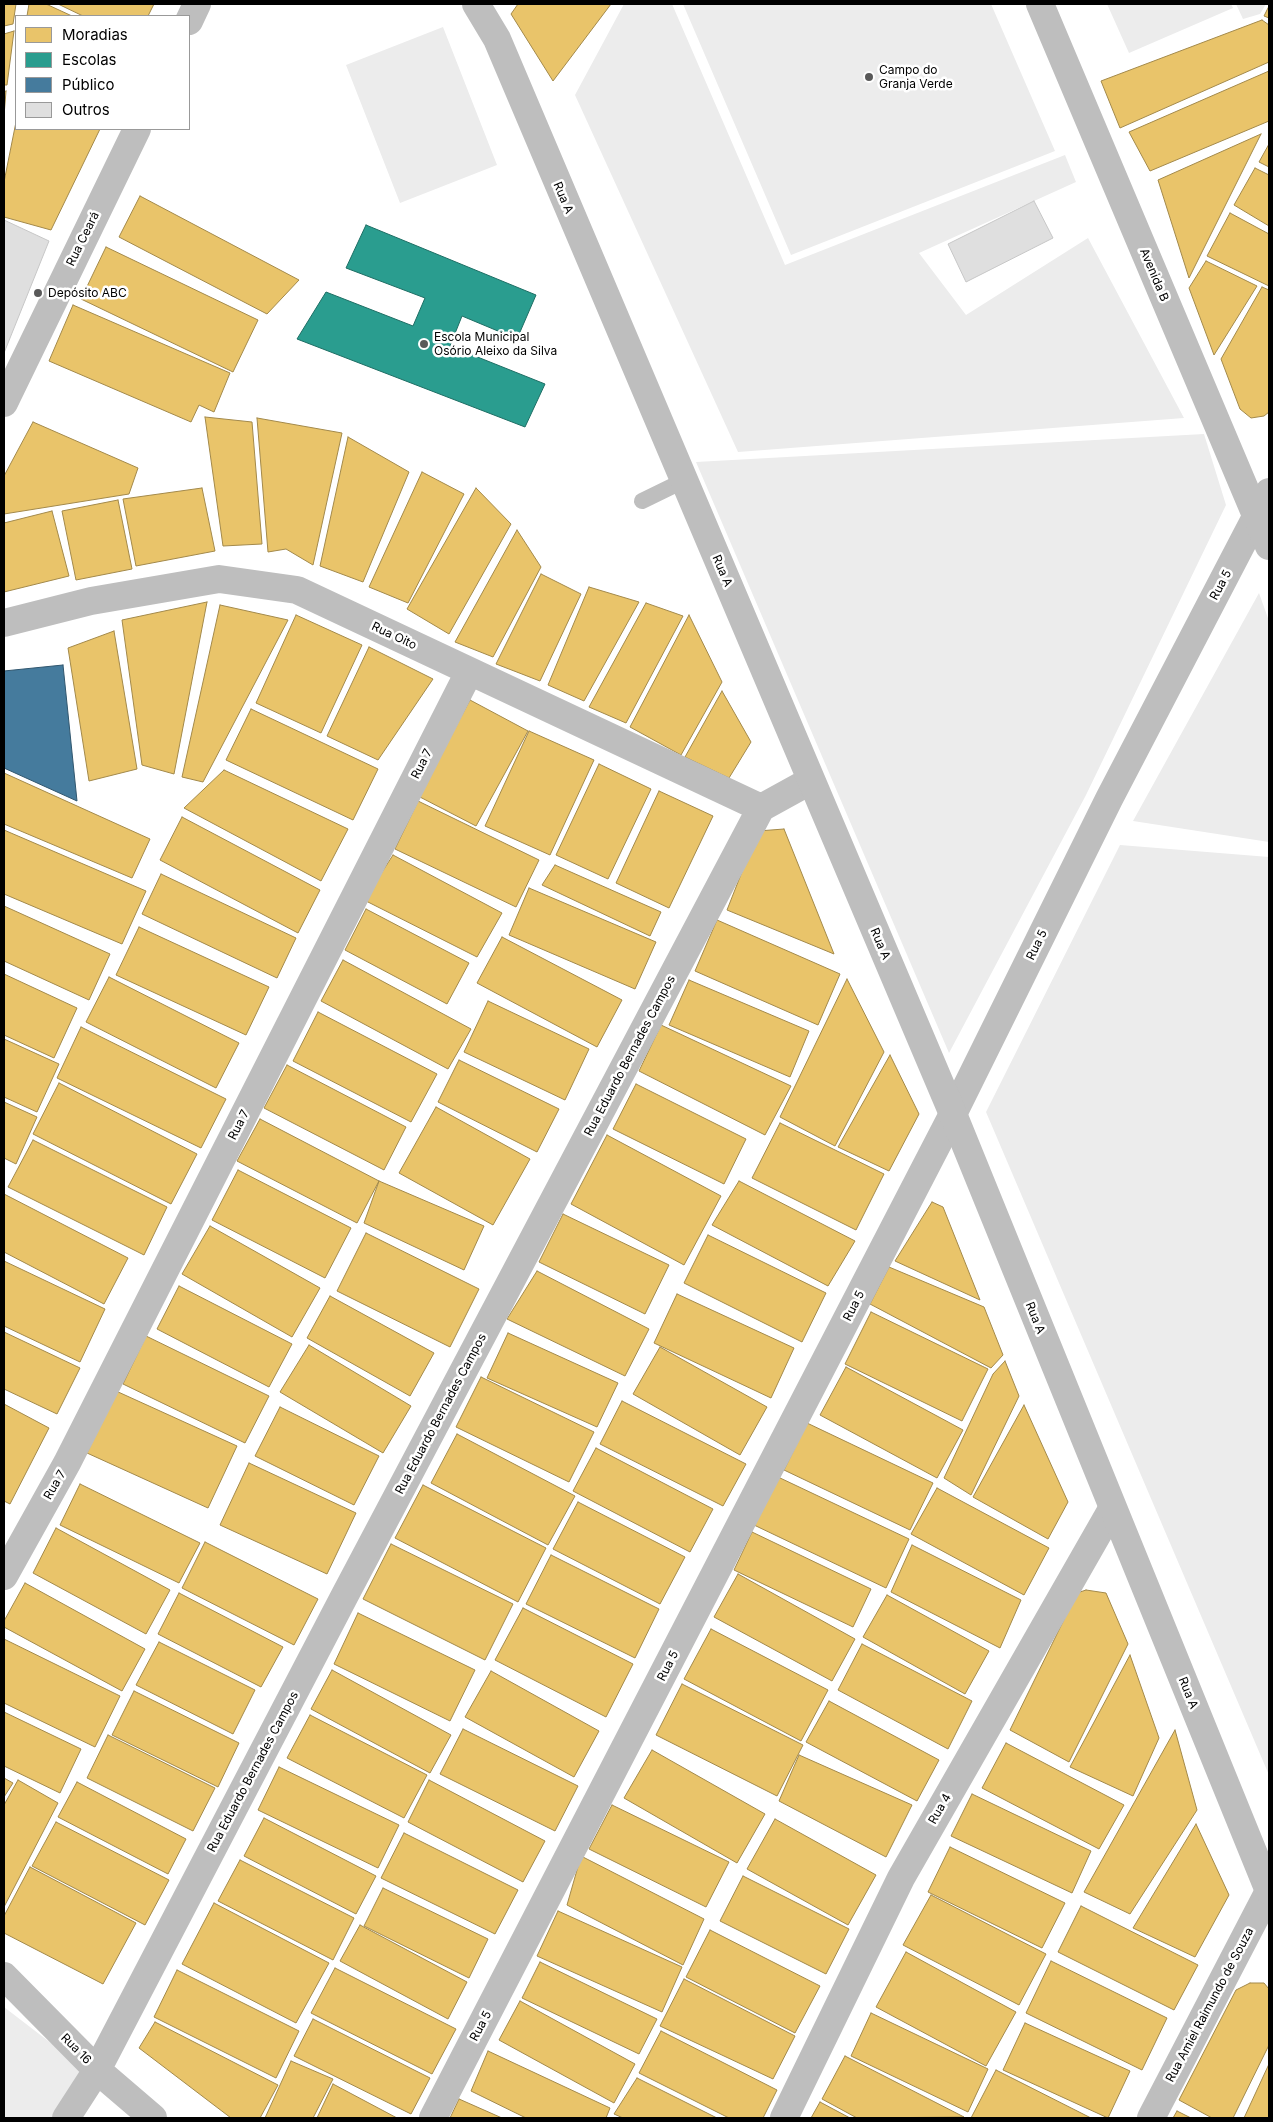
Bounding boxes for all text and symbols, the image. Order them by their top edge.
legend [15,15,190,130]
text: Moradias [62,25,128,44]
text: Escolas [62,50,116,69]
place label: Campo do Granja Verde [879,63,953,91]
marker: Campo do Granja Verde [863,71,875,83]
text: Público [62,75,114,94]
text: Outros [62,100,110,119]
street label: Rua A [550,180,576,216]
street label: Rua Ceará [64,209,102,269]
street label: Avenida B [1136,246,1172,304]
place label: Depósito ABC [48,286,127,300]
marker: Depósito ABC [32,287,44,299]
place label: Escola Municipal Osório Aleixo da Silva [434,330,557,358]
marker: Escola Municipal Osório Aleixo da Silva [418,338,430,350]
street label: Rua A [709,553,735,589]
street label: Rua 5 [1207,567,1235,603]
street label: Rua Oito [369,619,419,653]
street label: Rua 7 [408,747,436,781]
street label: Rua A [867,926,893,962]
street label: Rua 5 [1023,927,1051,963]
street label: Rua Eduardo Bernades Campos [581,973,679,1139]
street label: Rua 7 [225,1108,253,1142]
street label: Rua 5 [840,1288,868,1324]
street label: Rua A [1022,1300,1048,1336]
street label: Rua Eduardo Bernades Campos [392,1331,490,1497]
street label: Rua 7 [41,1468,69,1502]
street label: Rua 5 [654,1648,682,1684]
street label: Rua A [1175,1675,1201,1711]
street label: Rua Eduardo Bernades Campos [204,1689,302,1855]
street label: Rua 4 [926,1791,954,1827]
street label: Rua Amiel Raimundo de Souza [1163,1925,1257,2085]
street label: Rua 5 [467,2008,495,2044]
street label: Rua 16 [58,2031,94,2067]

